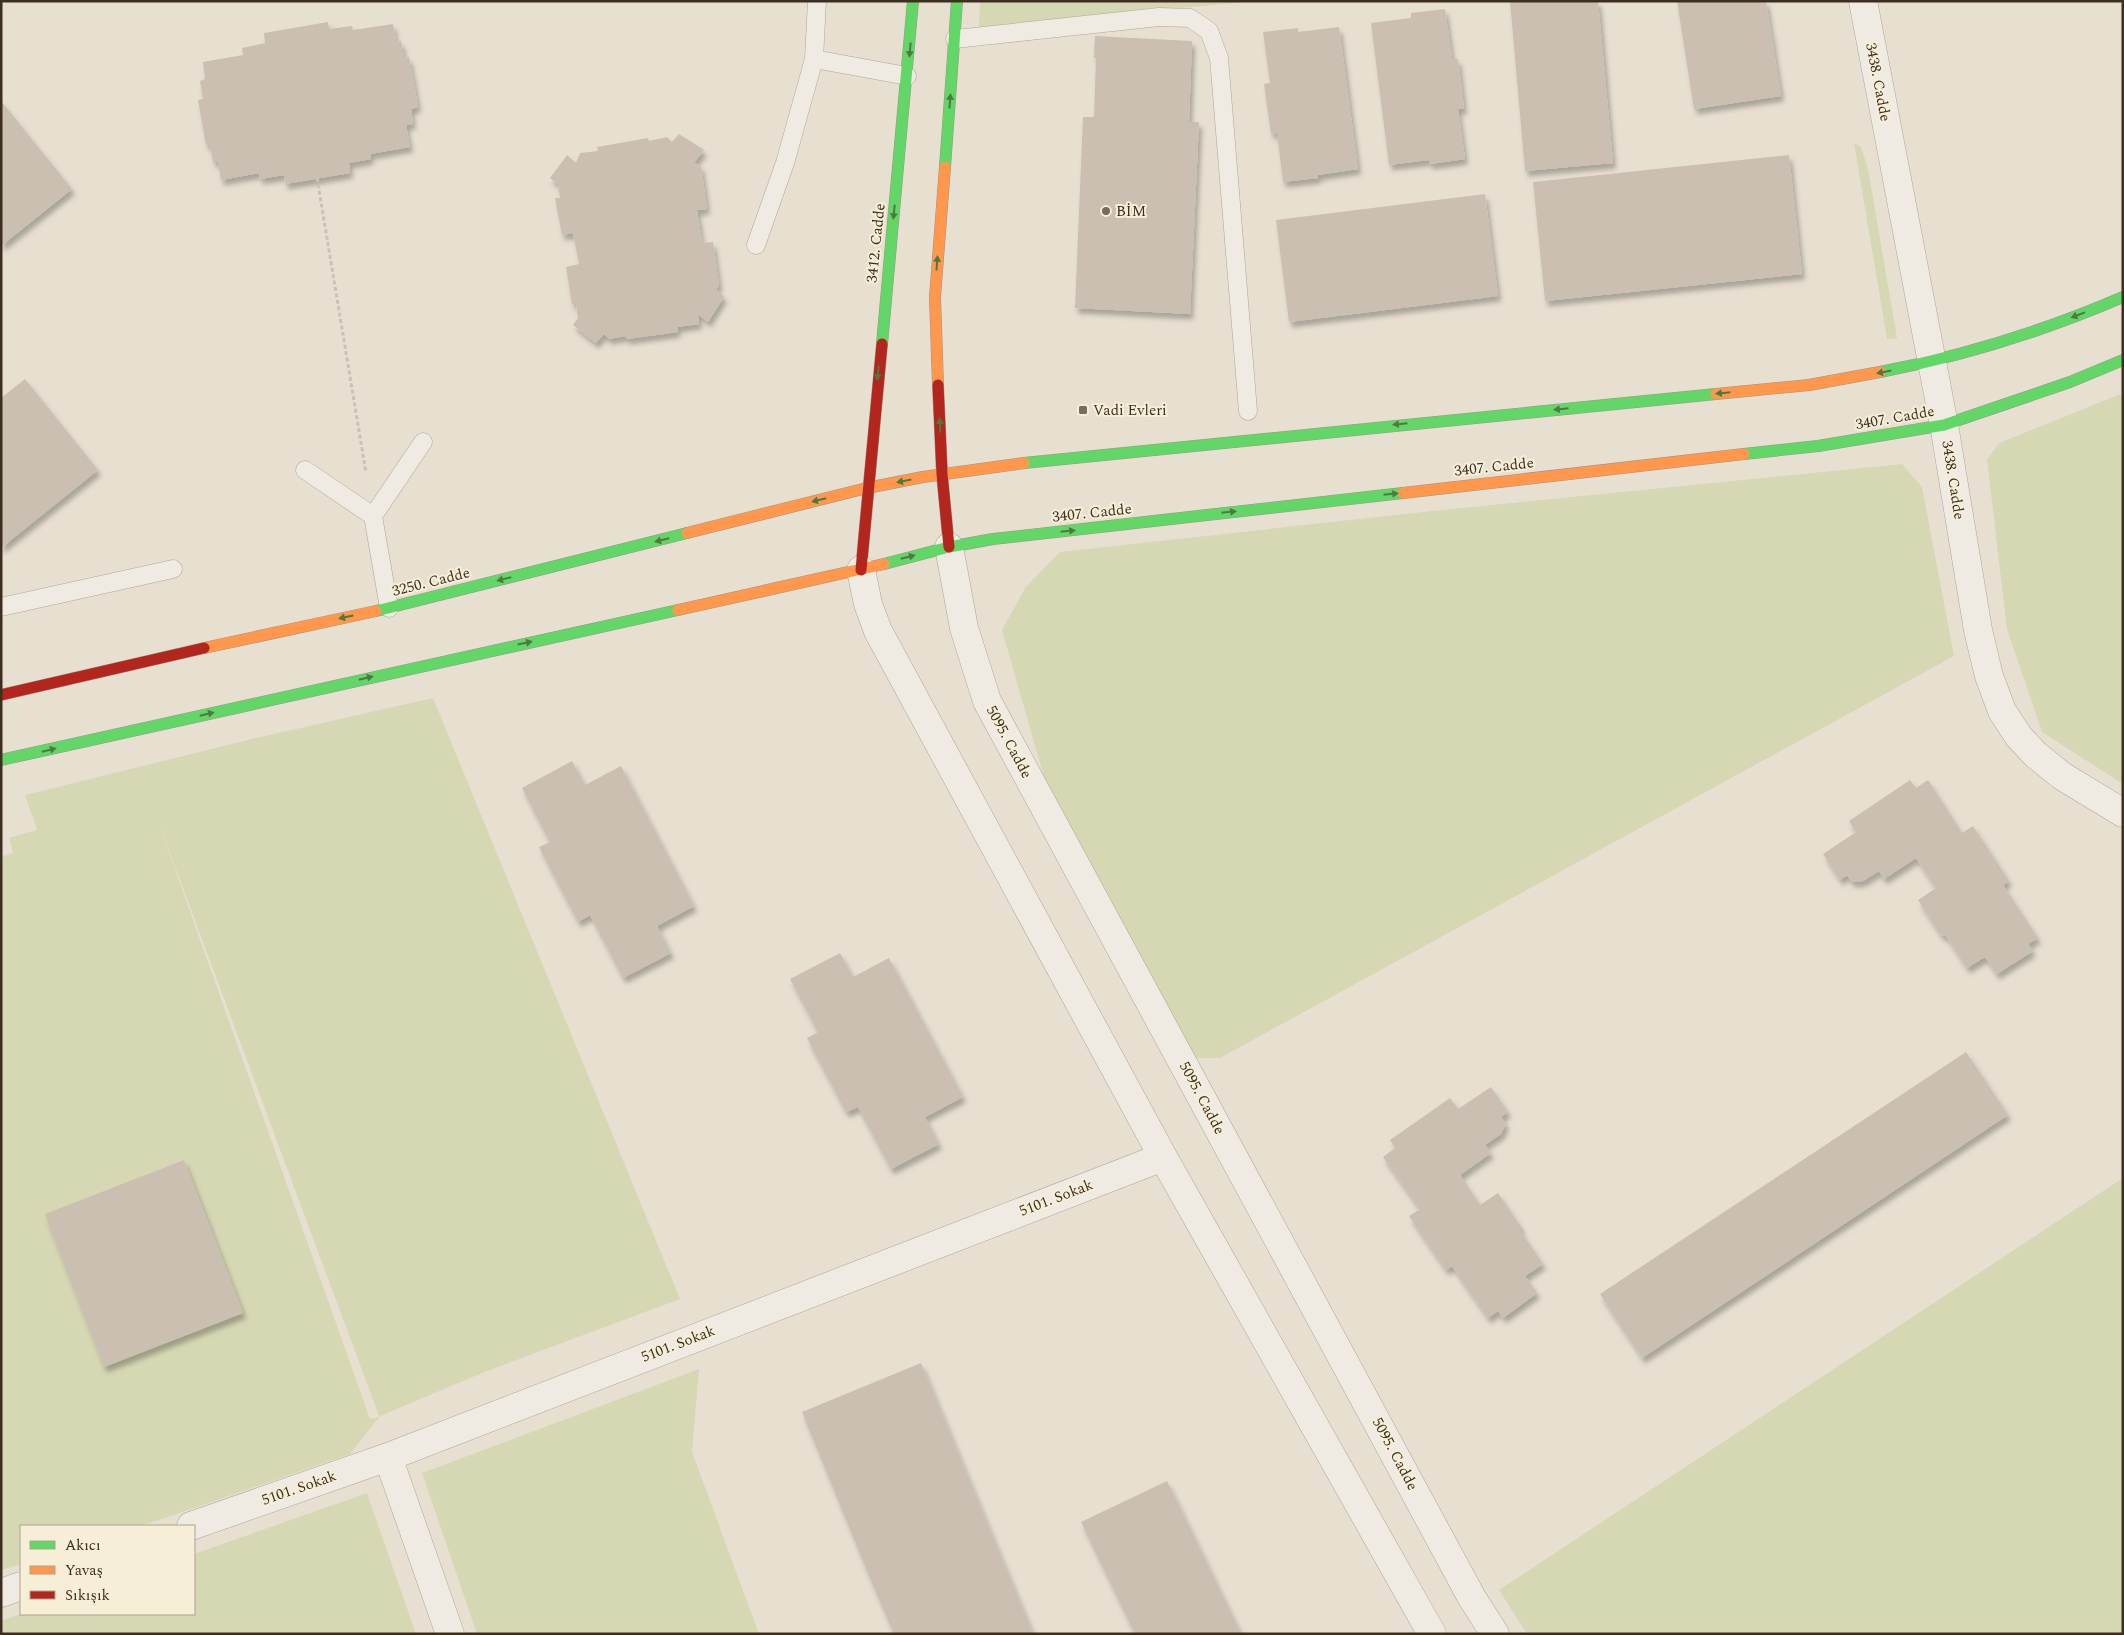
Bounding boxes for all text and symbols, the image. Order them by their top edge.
street label: 3438. Cadde [1859,41,1897,123]
one-way arrow [905,42,913,58]
one-way arrow [946,93,954,109]
place label: BİM [1116,200,1146,223]
street label: 3412. Cadde [860,202,892,284]
one-way arrow [890,204,898,220]
marker: BİM [1100,205,1112,217]
one-way arrow [934,255,942,271]
one-way arrow [2070,311,2085,319]
one-way arrow [874,366,882,382]
one-way arrow [1876,368,1892,376]
one-way arrow [1715,389,1731,397]
place label: Vadi Evleri [1093,399,1167,422]
street label: 3407. Cadde [1854,400,1936,436]
marker: Vadi Evleri [1077,404,1089,416]
one-way arrow [1553,405,1569,413]
one-way arrow [935,417,943,433]
one-way arrow [1391,421,1407,429]
street label: 3438. Cadde [1935,439,1971,521]
street label: 3407. Cadde [1453,451,1535,483]
one-way arrow [896,477,912,485]
one-way arrow [1383,490,1399,498]
one-way arrow [812,496,827,504]
street label: 3407. Cadde [1051,497,1133,529]
one-way arrow [1222,508,1238,516]
one-way arrow [1060,526,1076,534]
one-way arrow [654,536,669,544]
one-way arrow [900,553,915,561]
street label: 3250. Cadde [390,561,472,603]
one-way arrow [497,575,512,583]
one-way arrow [339,613,354,621]
one-way arrow [517,639,532,647]
one-way arrow [358,674,373,682]
street label: 5095. Cadde [980,701,1038,783]
one-way arrow [200,710,215,718]
one-way arrow [41,746,56,754]
street label: 5095. Cadde [1173,1057,1231,1139]
street label: 5101. Sokak [1016,1173,1096,1223]
street label: 5101. Sokak [638,1319,718,1369]
street label: 5095. Cadde [1366,1413,1424,1495]
street label: 5101. Sokak [259,1464,339,1512]
legend [20,1525,195,1615]
text: Akıcı [65,1534,101,1557]
text: Yavaş [65,1559,103,1582]
text: Sıkışık [65,1584,110,1607]

